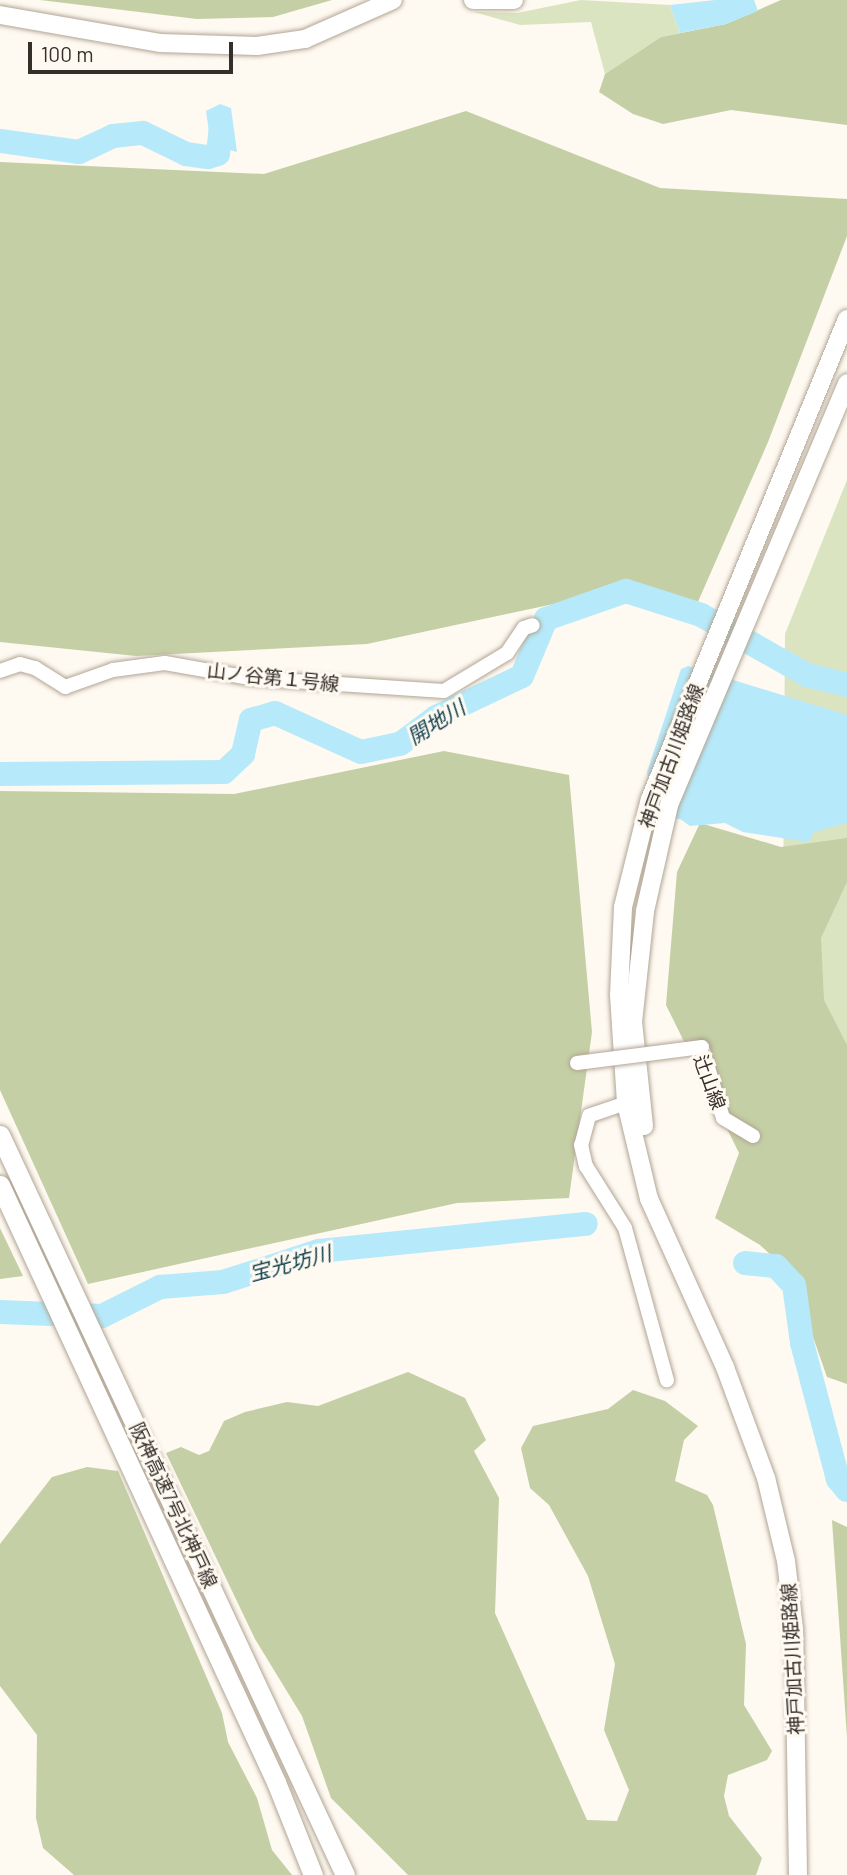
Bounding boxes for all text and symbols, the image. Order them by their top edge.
scale bar [32,28,236,72]
text: 100 m [41,41,94,66]
street label: 山ノ谷第１号線 [206,659,340,695]
street label: 神戸加古川姫路線 [634,681,708,831]
water label: 開地川 [403,695,469,749]
street label: 辻山線 [690,1051,730,1113]
water label: 宝光坊川 [246,1240,334,1286]
street label: 阪神高速7号北神戸線 [126,1419,222,1591]
street label: 神戸加古川姫路線 [777,1583,807,1735]

